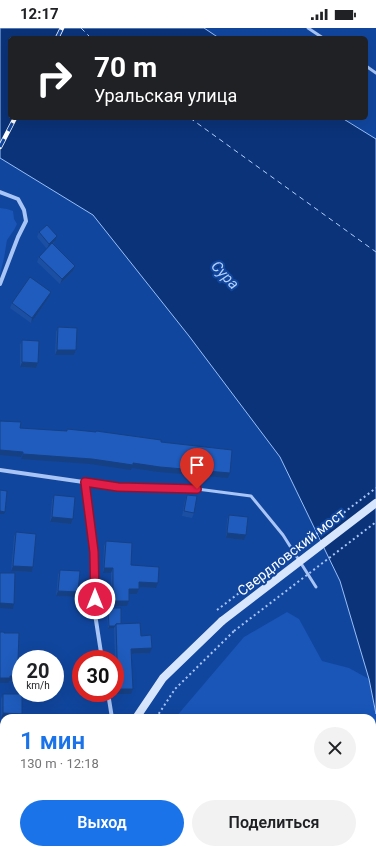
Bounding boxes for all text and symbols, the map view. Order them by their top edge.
text: 12:17 [20,5,59,23]
text: 70 m [94,51,157,84]
icon: right [28,52,80,104]
text: Уральская улица [94,85,237,106]
water label: Сура [207,257,243,293]
pin [180,448,214,489]
icon: arrive [186,454,208,476]
street label: Свердловский мост [234,505,348,599]
position arrow [74,578,116,620]
speed limit sign: 30 [72,650,124,702]
text: 20 [27,659,49,683]
text: km/h [26,680,50,691]
text: 1 мин [20,727,85,755]
button: close [314,727,356,769]
text: 130 m · 12:18 [20,756,99,771]
button: Выход [20,800,184,846]
button: Поделиться [192,800,356,846]

